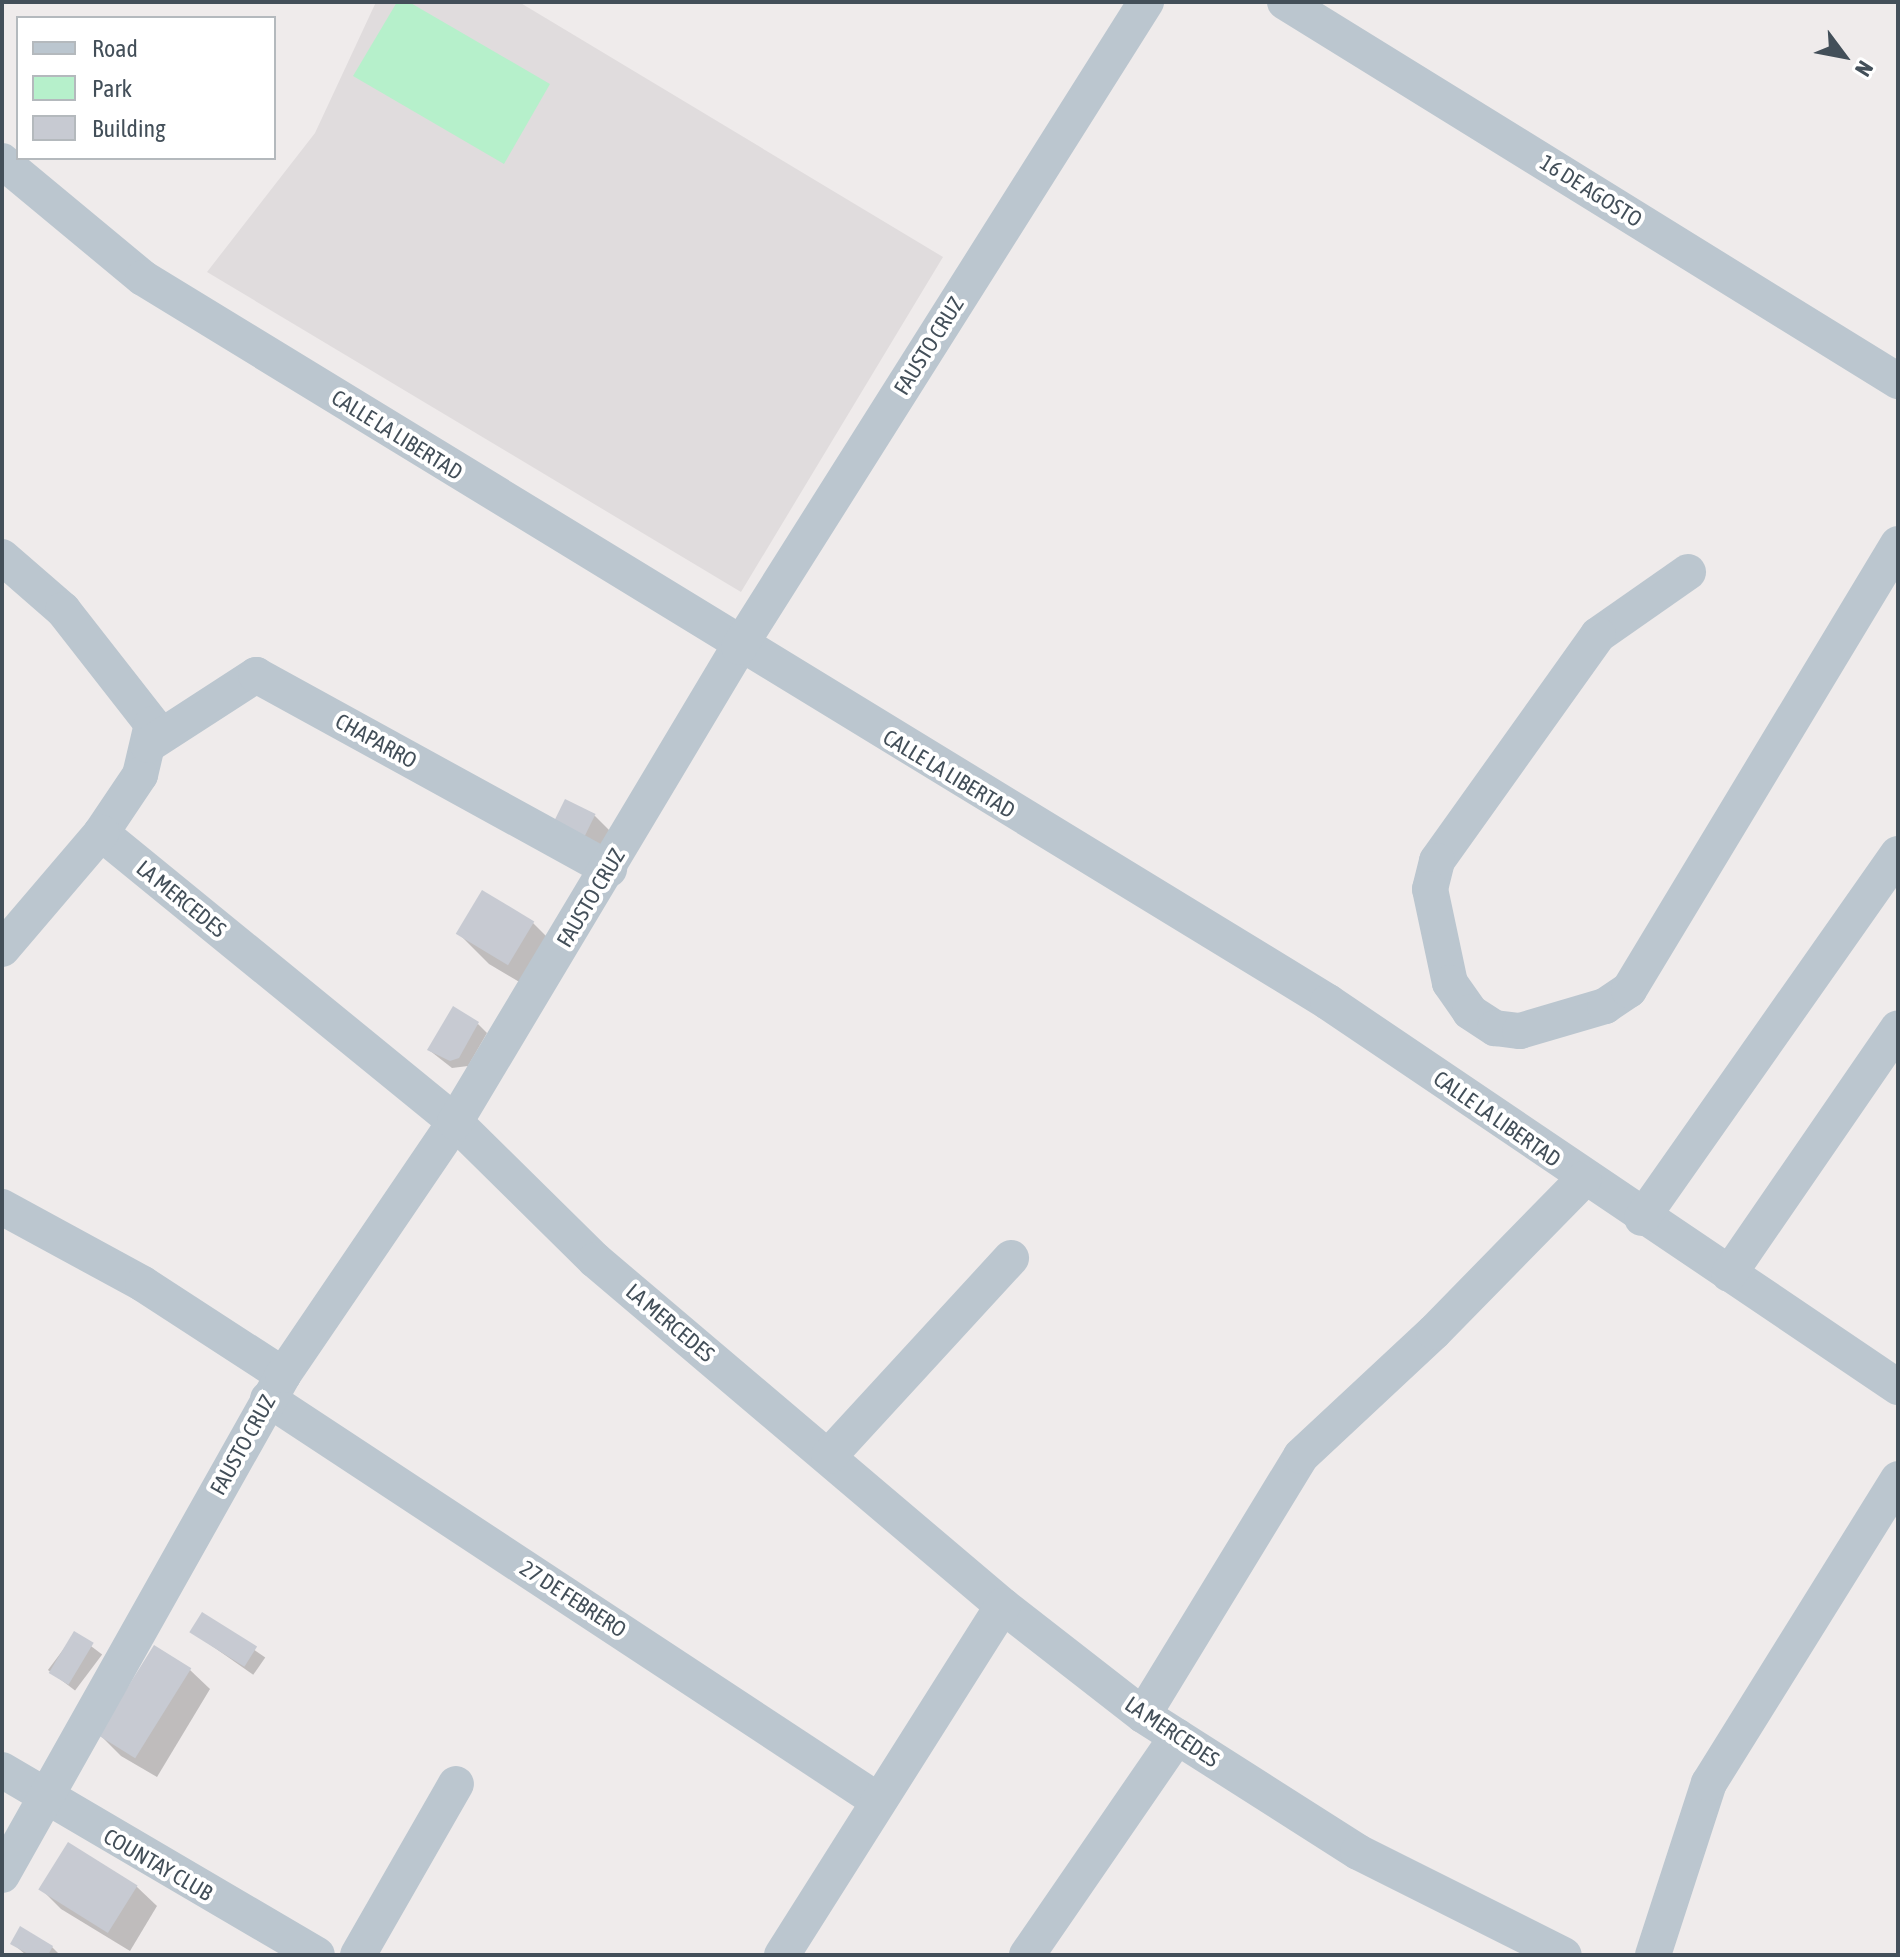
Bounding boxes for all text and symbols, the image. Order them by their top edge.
legend [16,16,276,160]
north arrow [1804,16,1884,96]
text: Road [92,35,138,62]
text: N [1850,56,1879,81]
text: Park [92,75,132,102]
text: Building [92,115,165,142]
street label: 16 DE AGOSTO [1535,149,1647,233]
street label: FAUSTO CRUZ [889,292,969,400]
street label: CALLE LA LIBERTAD [327,384,467,486]
street label: CHAPARRO [331,708,421,774]
street label: CALLE LA LIBERTAD [878,724,1020,824]
street label: FAUSTO CRUZ [551,844,631,952]
street label: LA MERCEDES [131,855,231,943]
street label: CALLE LA LIBERTAD [1428,1065,1566,1173]
street label: LA MERCEDES [620,1278,720,1368]
street label: FAUSTO CRUZ [205,1390,281,1500]
street label: 27 DE FEBRERO [515,1555,631,1643]
street label: LA MERCEDES [1120,1691,1224,1773]
street label: COUNTAY CLUB [99,1823,217,1907]

